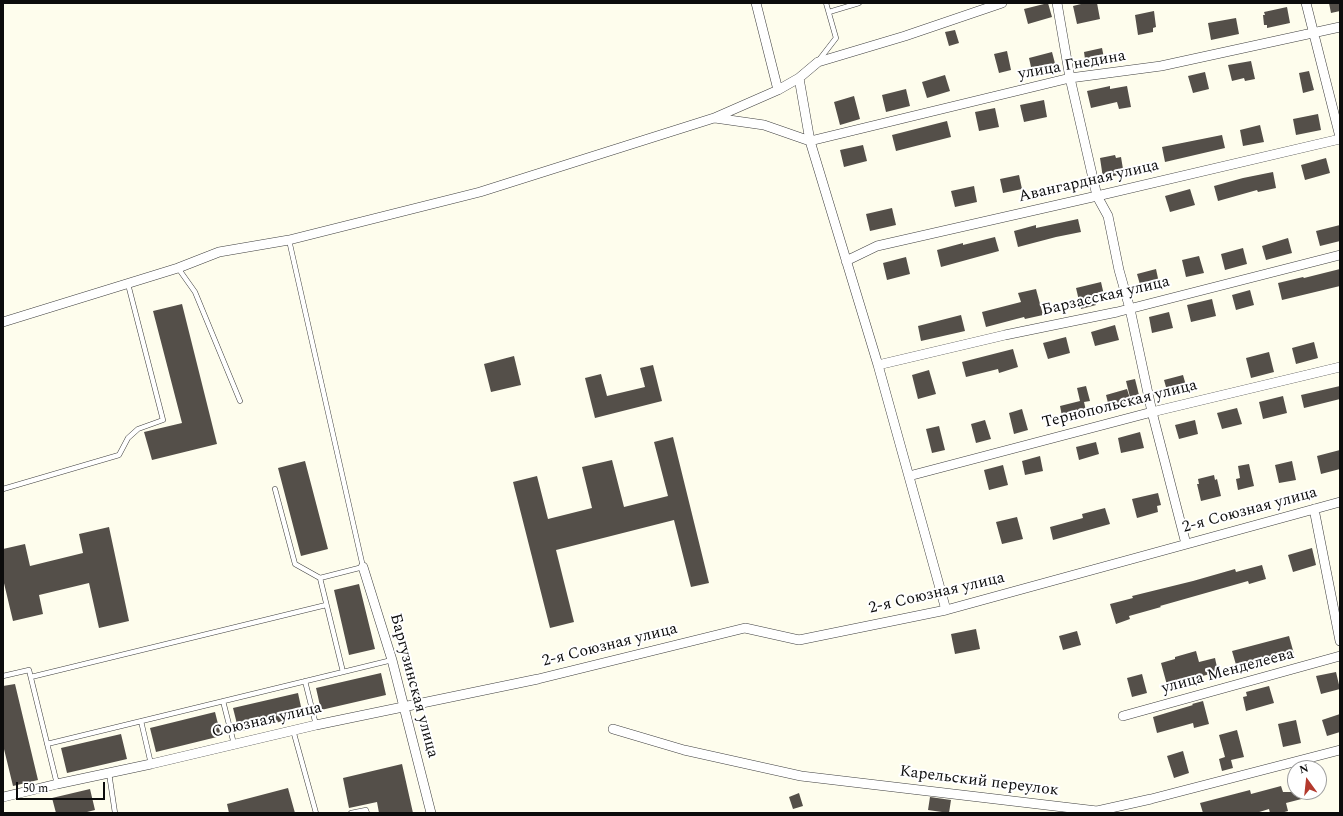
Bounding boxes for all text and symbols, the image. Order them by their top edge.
street label: улица Гнедина [1017,47,1127,85]
street label: Авангардная улица [1017,157,1161,207]
street label: Барзасская улица [1040,273,1172,321]
street label: Тернопольская улица [1040,376,1200,434]
street label: 2-я Союзная улица [1180,484,1320,538]
street label: 2-я Союзная улица [867,569,1007,619]
street label: Баргузинская улица [384,612,442,760]
street label: 2-я Союзная улица [540,620,680,672]
street label: улица Менделеева [1160,645,1296,699]
street label: Союзная улица [210,699,324,743]
north arrow [1287,760,1327,800]
text: N [1297,760,1311,778]
street label: Карельский переулок [898,763,1060,801]
scale bar [18,774,107,800]
text: 50 m [23,779,48,798]

